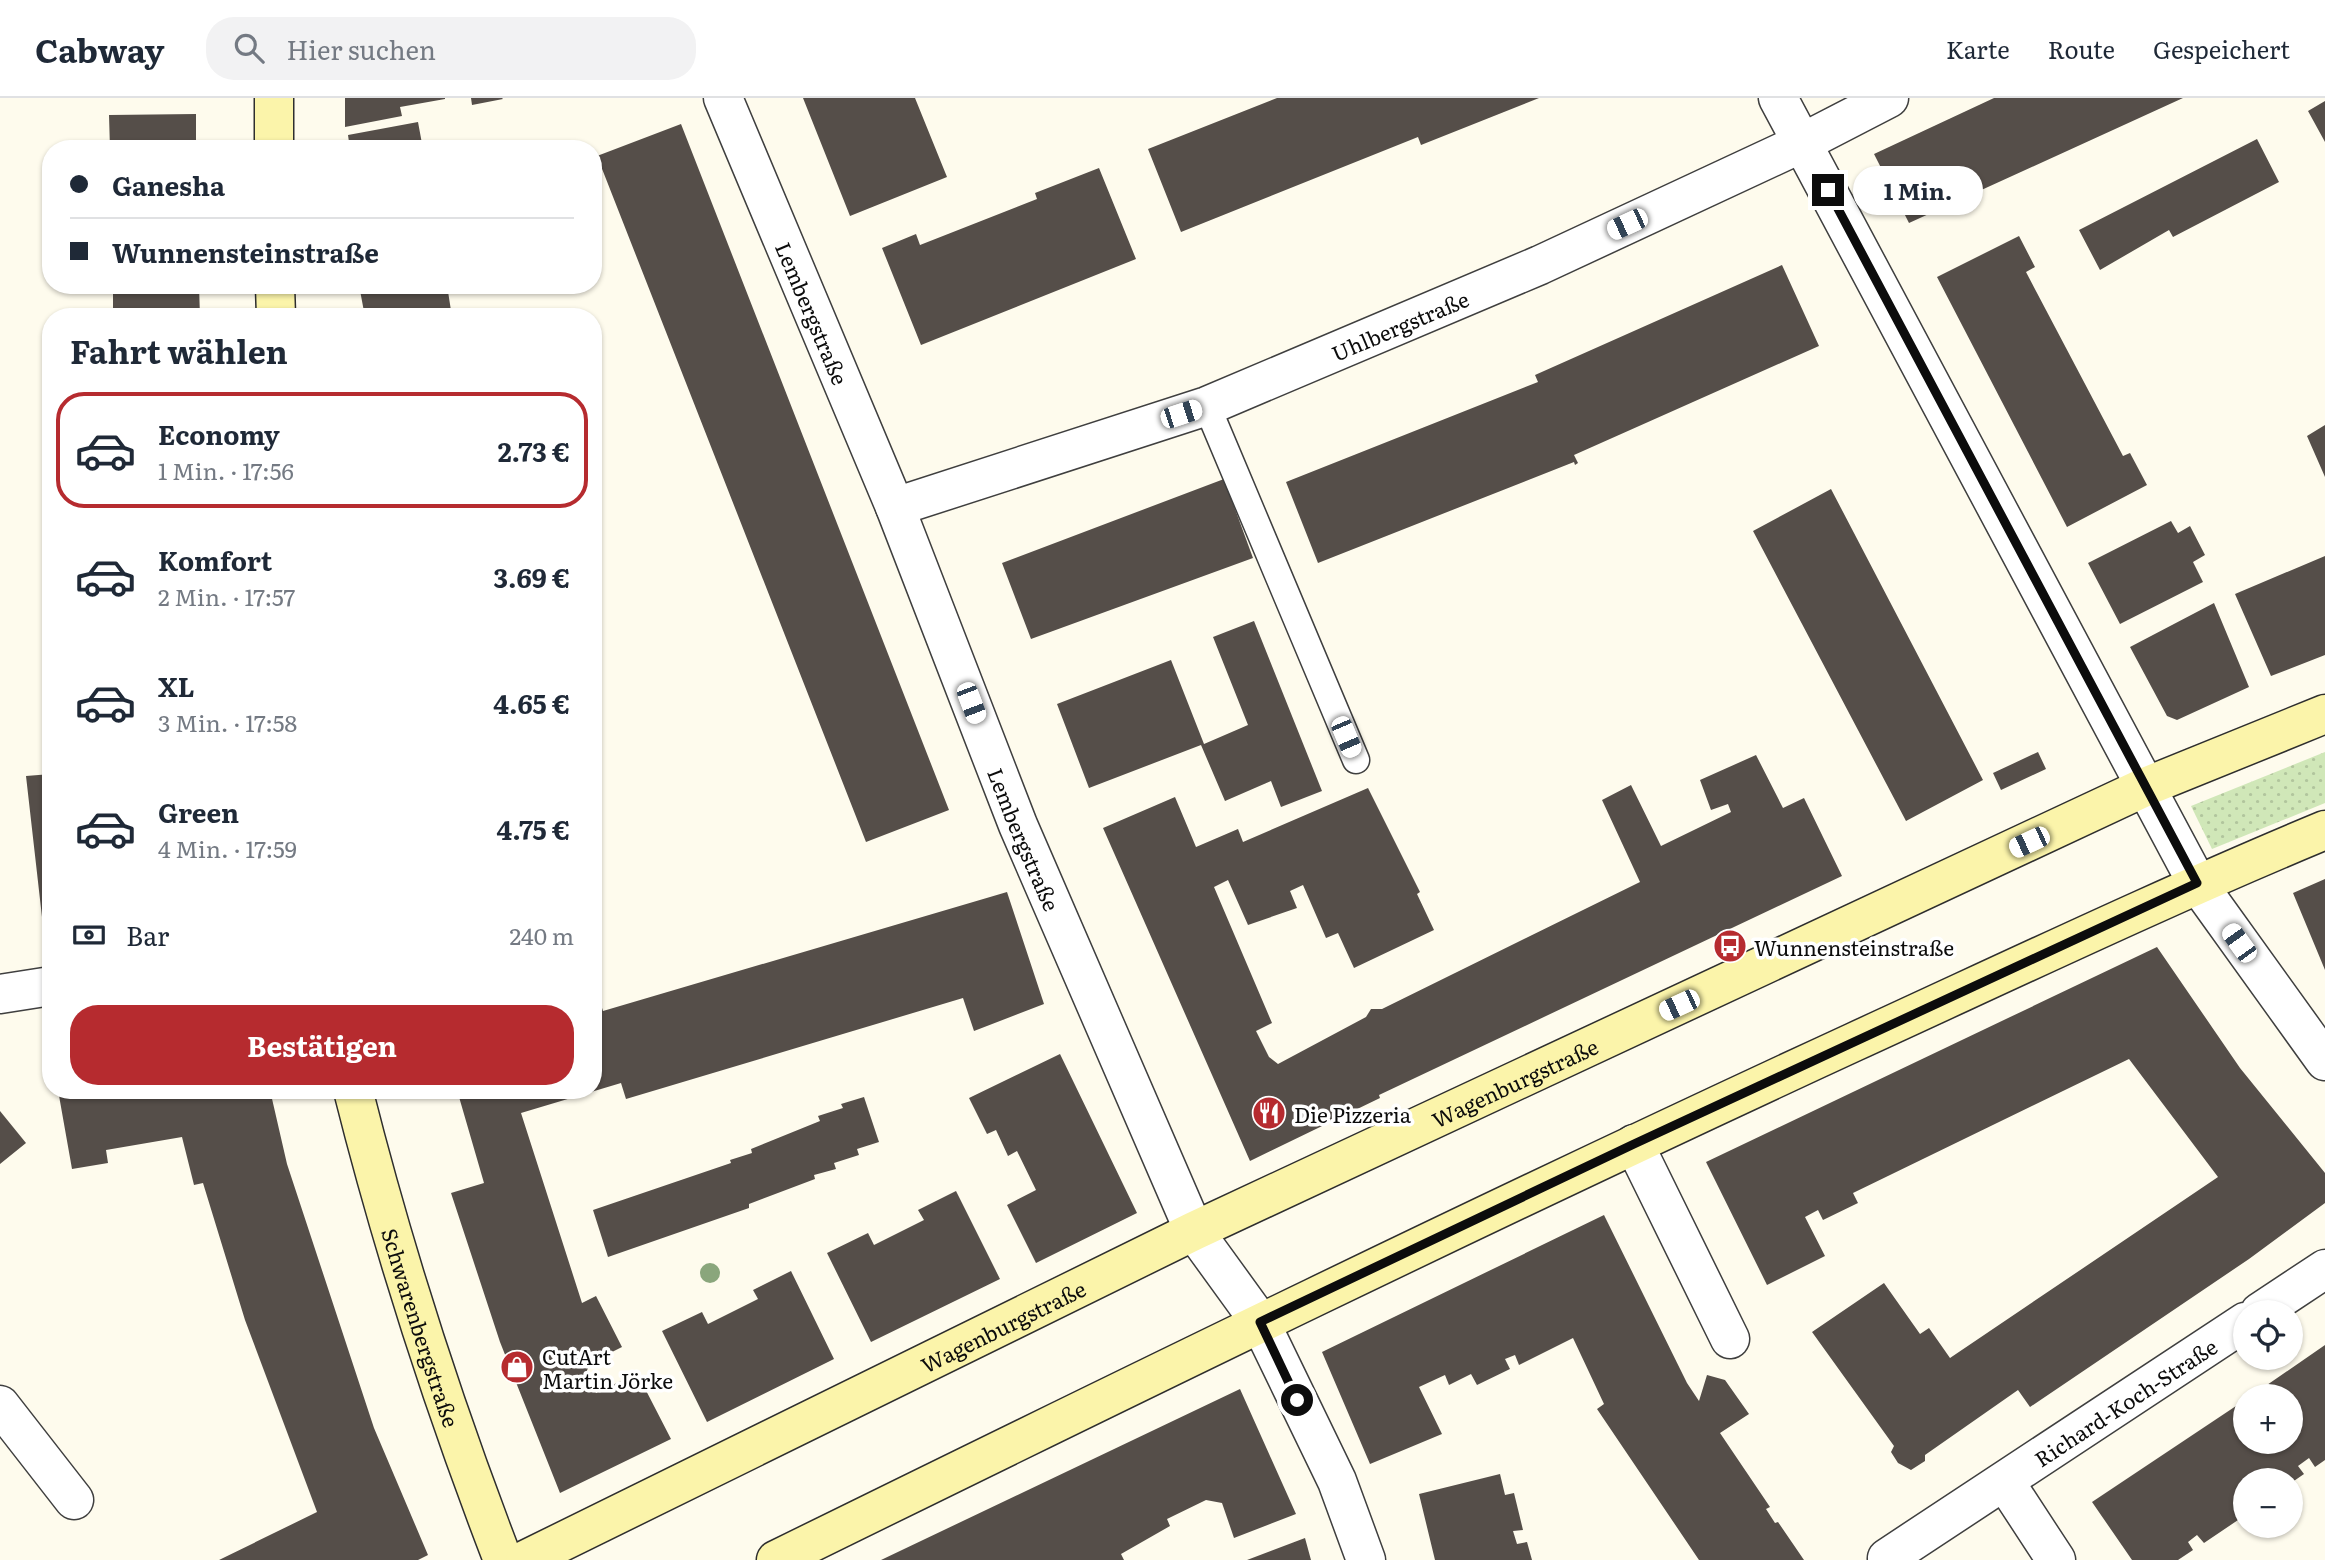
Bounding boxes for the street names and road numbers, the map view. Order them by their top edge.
street label: Lembergstraße [770,237,857,389]
street label: Uhlbergstraße [1326,282,1473,367]
street label: Lembergstraße [982,763,1069,915]
street label: Wagenburgstraße [1426,1029,1603,1134]
street label: Schwarenbergstraße [376,1224,468,1431]
street label: Wagenburgstraße [915,1272,1090,1379]
street label: Richard-Koch-Straße [2027,1330,2222,1473]

